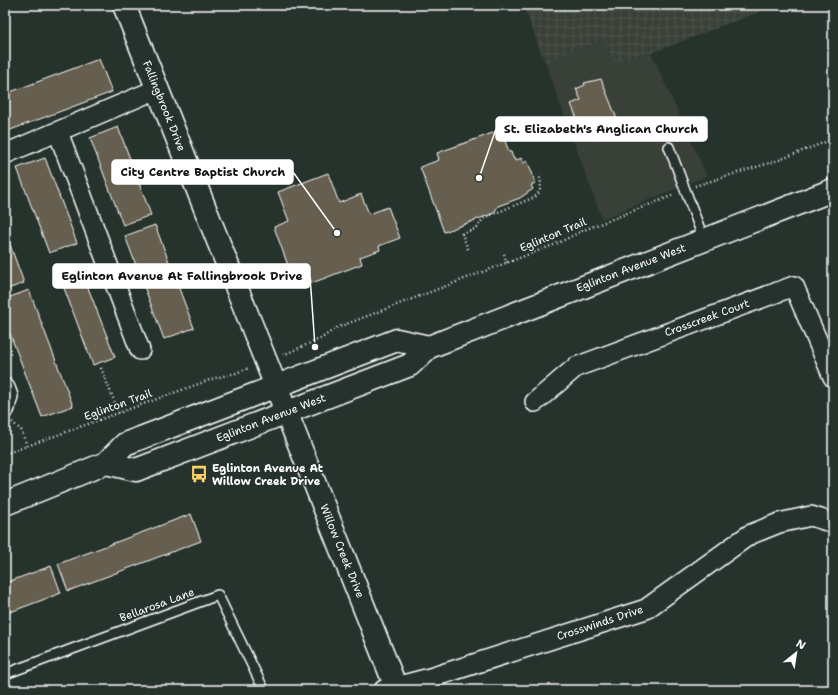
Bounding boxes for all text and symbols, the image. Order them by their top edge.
street label: Fallingbrook Drive [139,58,189,154]
callout: St. Elizabeth's Anglican Church [496,117,707,141]
text: St. Elizabeth's Anglican Church [504,121,698,137]
callout: City Centre Baptist Church [112,160,293,184]
text: City Centre Baptist Church [121,164,285,180]
street label: Eglinton Trail [517,214,589,256]
street label: Eglinton Avenue West [574,240,688,296]
callout: Eglinton Avenue At Fallingbrook Drive [53,264,310,288]
text: Eglinton Avenue At Fallingbrook Drive [61,268,303,284]
street label: Crosscreek Court [662,296,752,340]
street label: Eglinton Trail [82,386,155,424]
street label: Eglinton Avenue West [214,390,328,446]
place label: Eglinton Avenue At Willow Creek Drive [212,461,324,489]
bus stop icon: Eglinton Avenue At Willow Creek Drive [189,464,209,484]
street label: Willow Creek Drive [316,502,368,600]
street label: Bellarosa Lane [118,585,196,625]
street label: Crosswinds Drive [555,602,645,644]
north arrow [776,633,816,673]
text: N [793,636,809,654]

